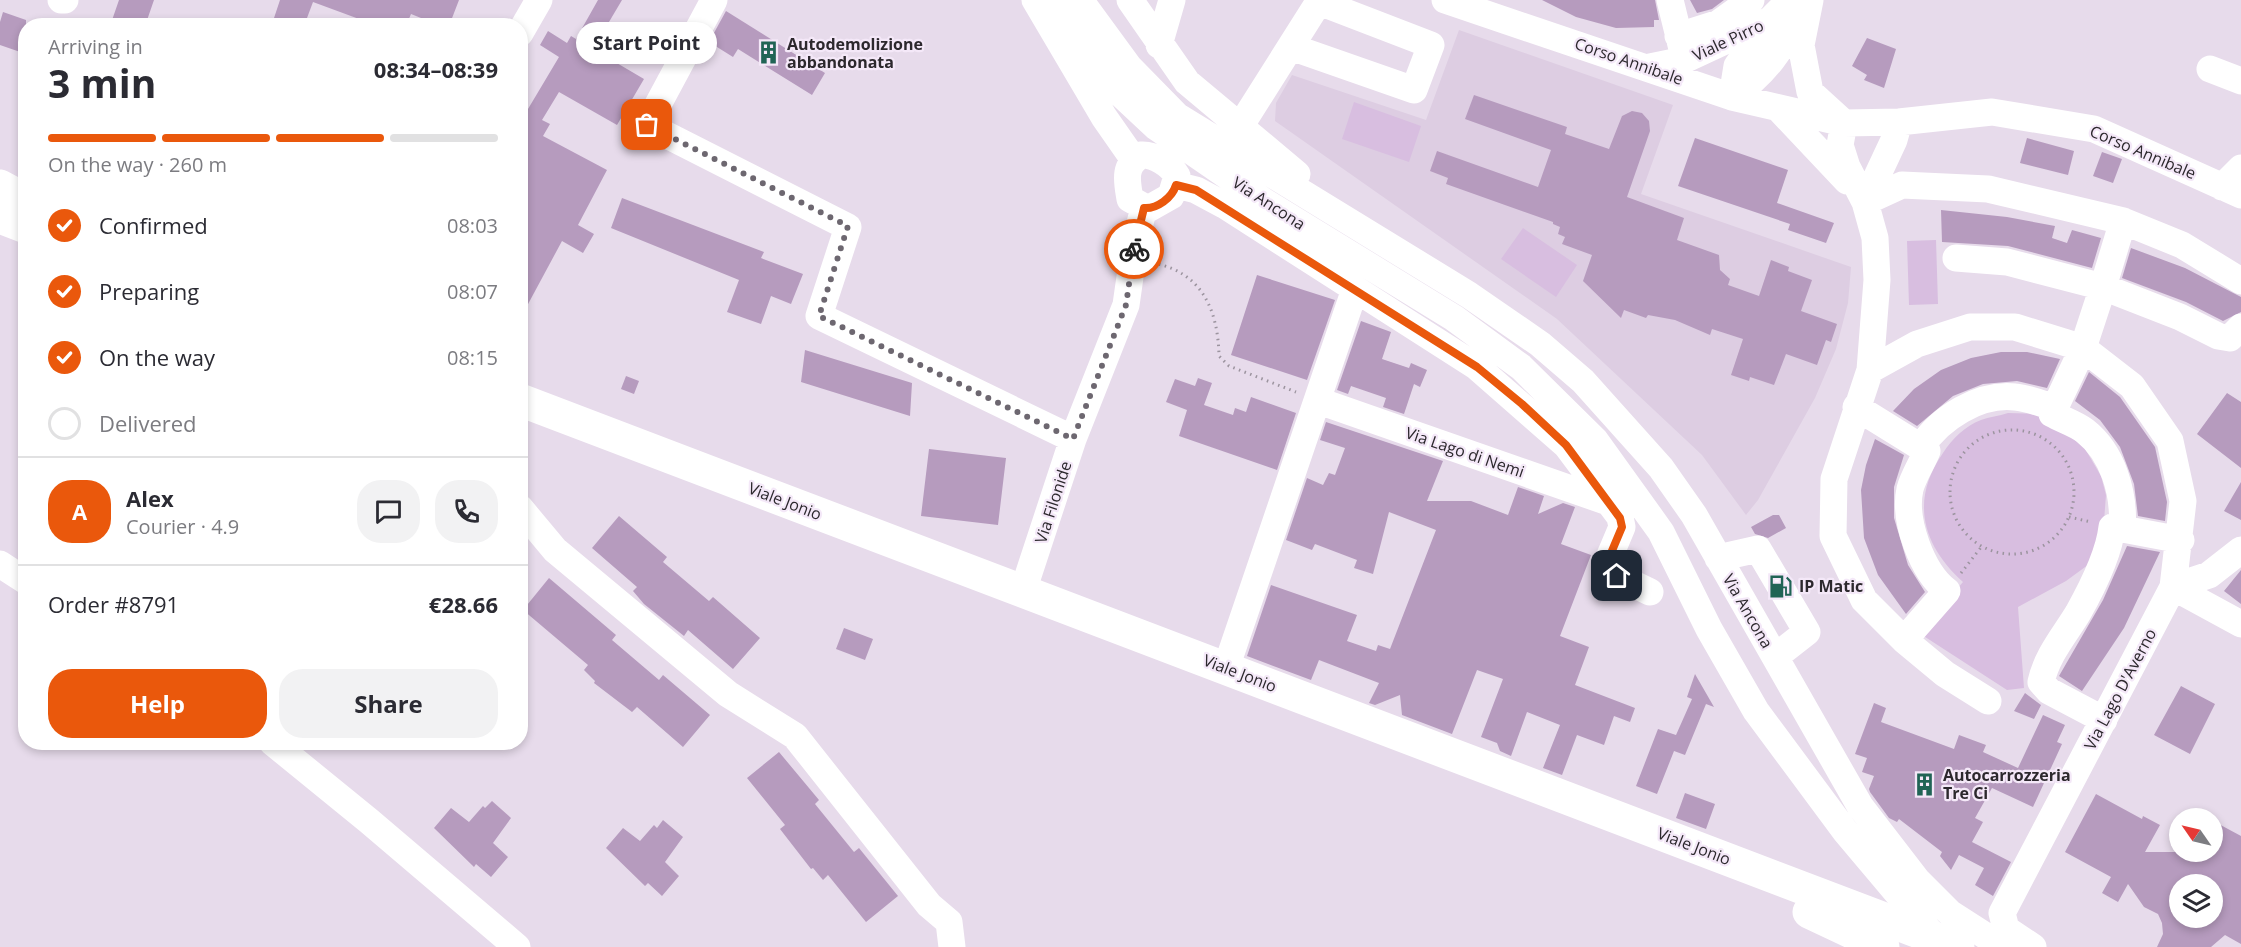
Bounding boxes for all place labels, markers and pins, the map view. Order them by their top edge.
callout: Start Point [576,23,718,65]
place label: Autodemolizione abbandonata [787,33,923,73]
building icon: Autodemolizione abbandonata [756,40,782,66]
pin [621,99,672,150]
pin [1591,550,1642,601]
fuel station icon: IP Matic [1768,573,1794,599]
place label: IP Matic [1799,575,1863,597]
place label: Autocarrozzeria Tre Ci [1943,764,2071,804]
building icon: Autocarrozzeria Tre Ci [1912,771,1938,797]

